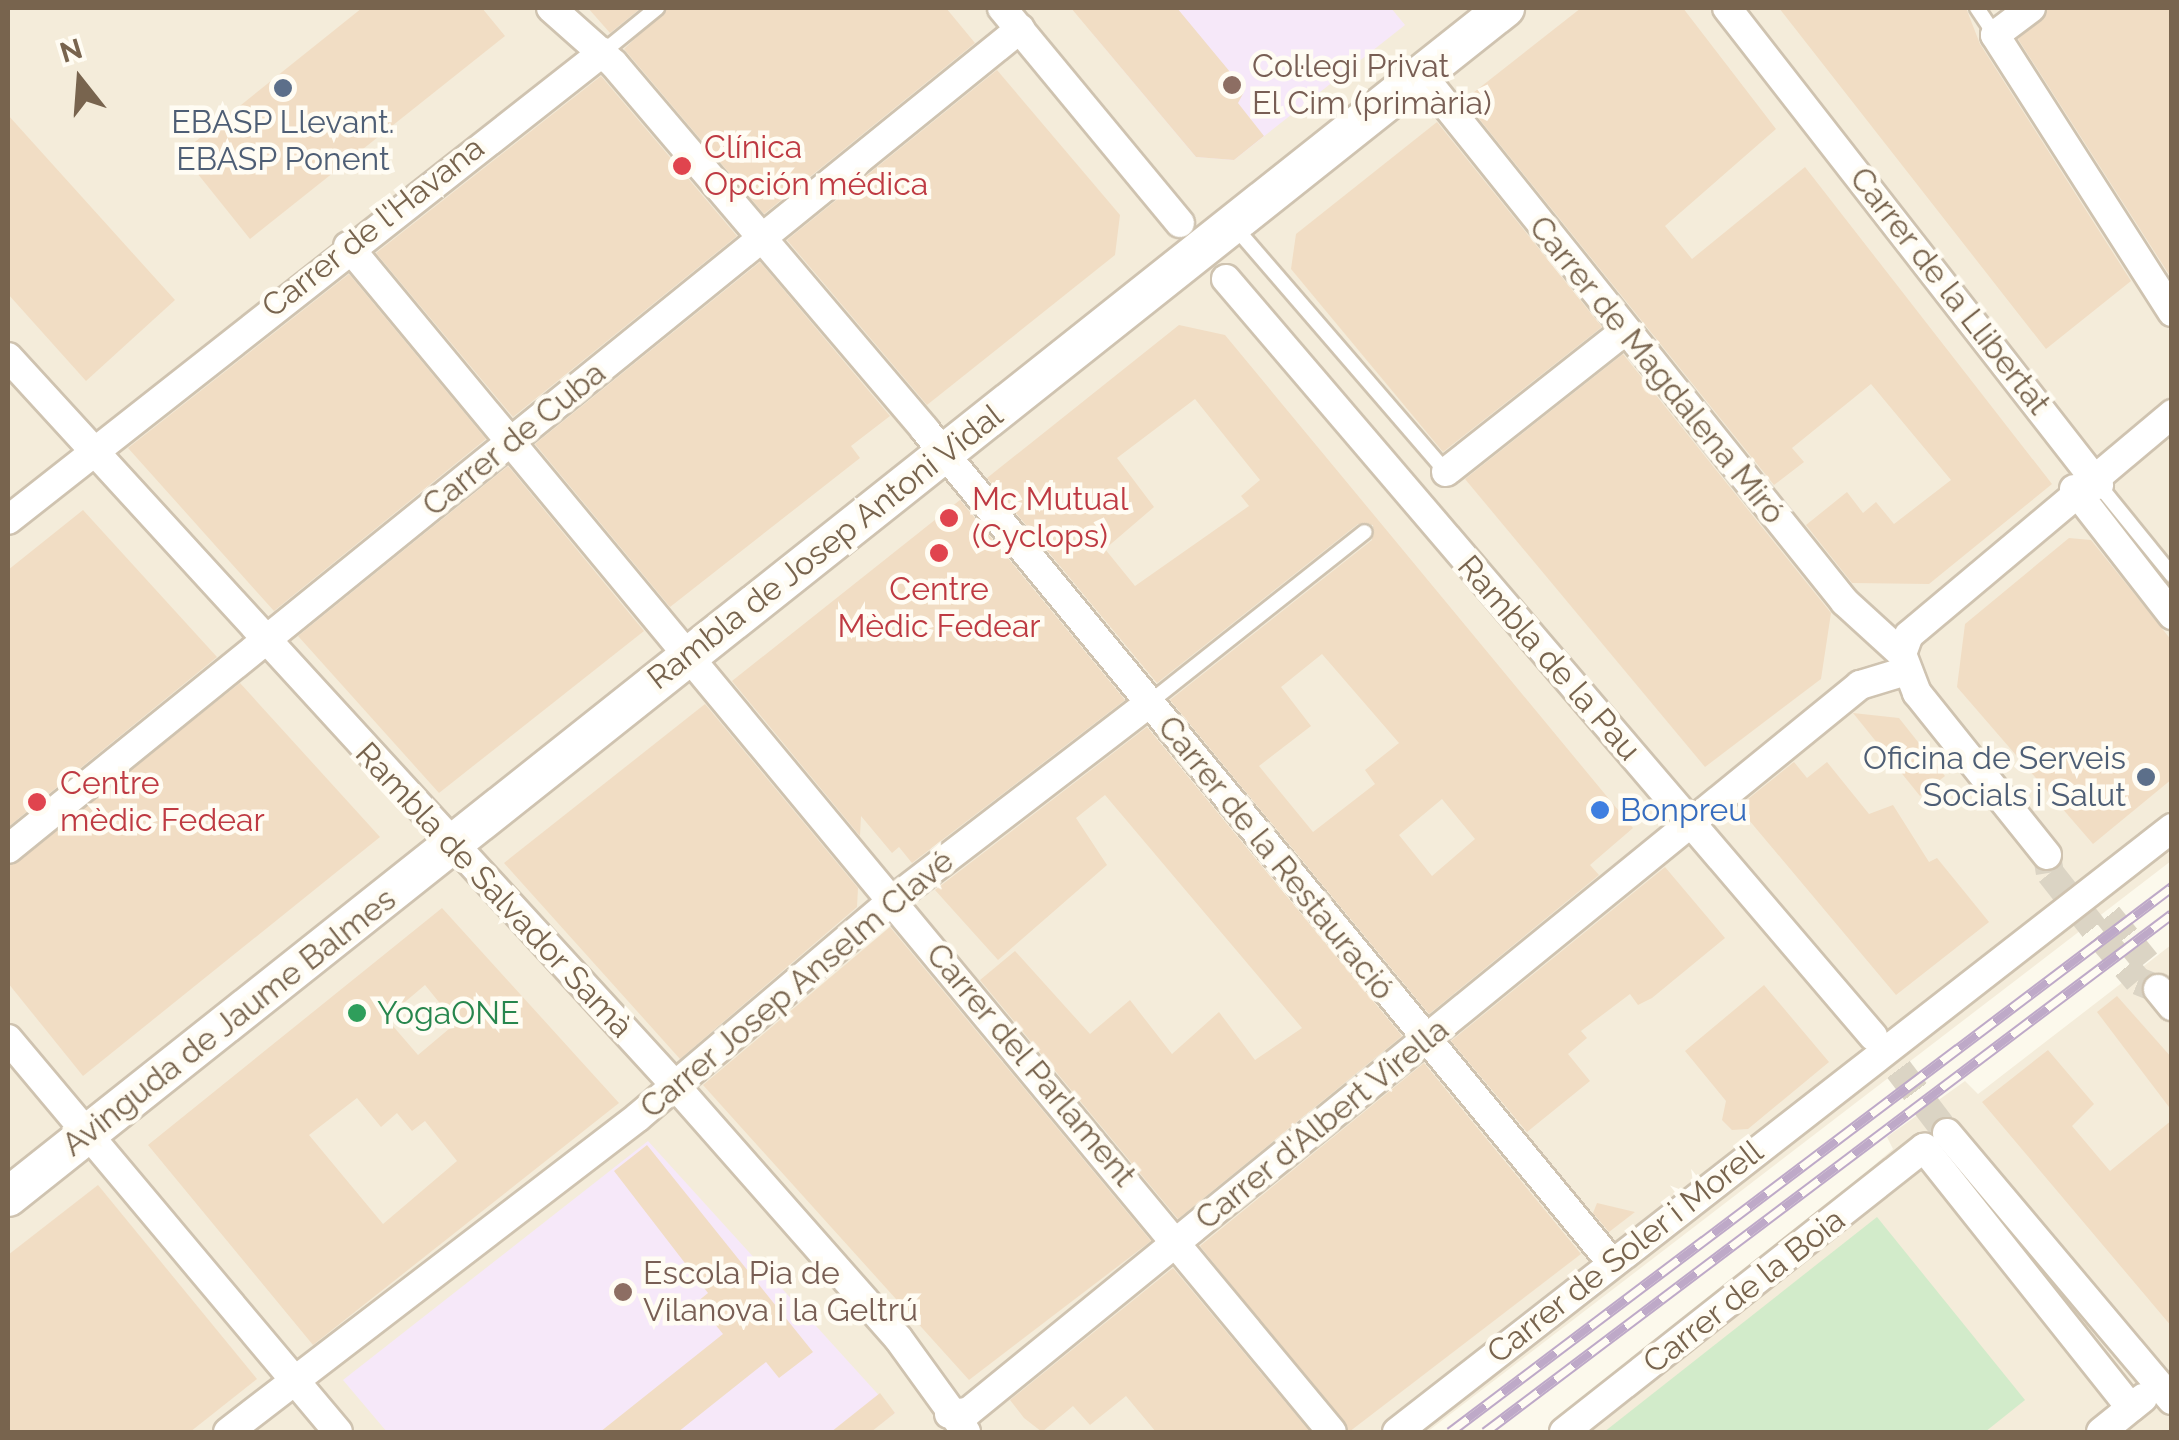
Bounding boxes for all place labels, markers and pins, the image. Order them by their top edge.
place label: Col·legi Privat El Cim (primària) [1252,48,1492,123]
marker: Col·legi Privat El Cim (primària) [1221,74,1243,96]
marker: EBASP Llevant. EBASP Ponent [272,77,294,99]
place label: EBASP Llevant. EBASP Ponent [171,104,395,179]
place label: Clínica Opción médica [704,129,928,204]
marker: Clínica Opción médica [669,153,695,179]
place label: Mc Mutual (Cyclops) [972,481,1128,556]
marker: Mc Mutual (Cyclops) [936,505,962,531]
marker: Centre Mèdic Fedear [926,540,952,566]
place label: Centre Mèdic Fedear [837,571,1041,646]
place label: Oficina de Serveis Socials i Salut [1863,740,2126,815]
place label: Centre mèdic Fedear [60,765,265,840]
marker: Oficina de Serveis Socials i Salut [2135,766,2157,788]
marker: Centre mèdic Fedear [24,789,50,815]
place label: Bonpreu [1620,791,1747,829]
marker: Bonpreu [1589,799,1611,821]
place label: YogaONE [377,994,519,1032]
marker: YogaONE [346,1002,368,1024]
place label: Escola Pia de Vilanova i la Geltrú [643,1255,918,1330]
marker: Escola Pia de Vilanova i la Geltrú [612,1281,634,1303]

